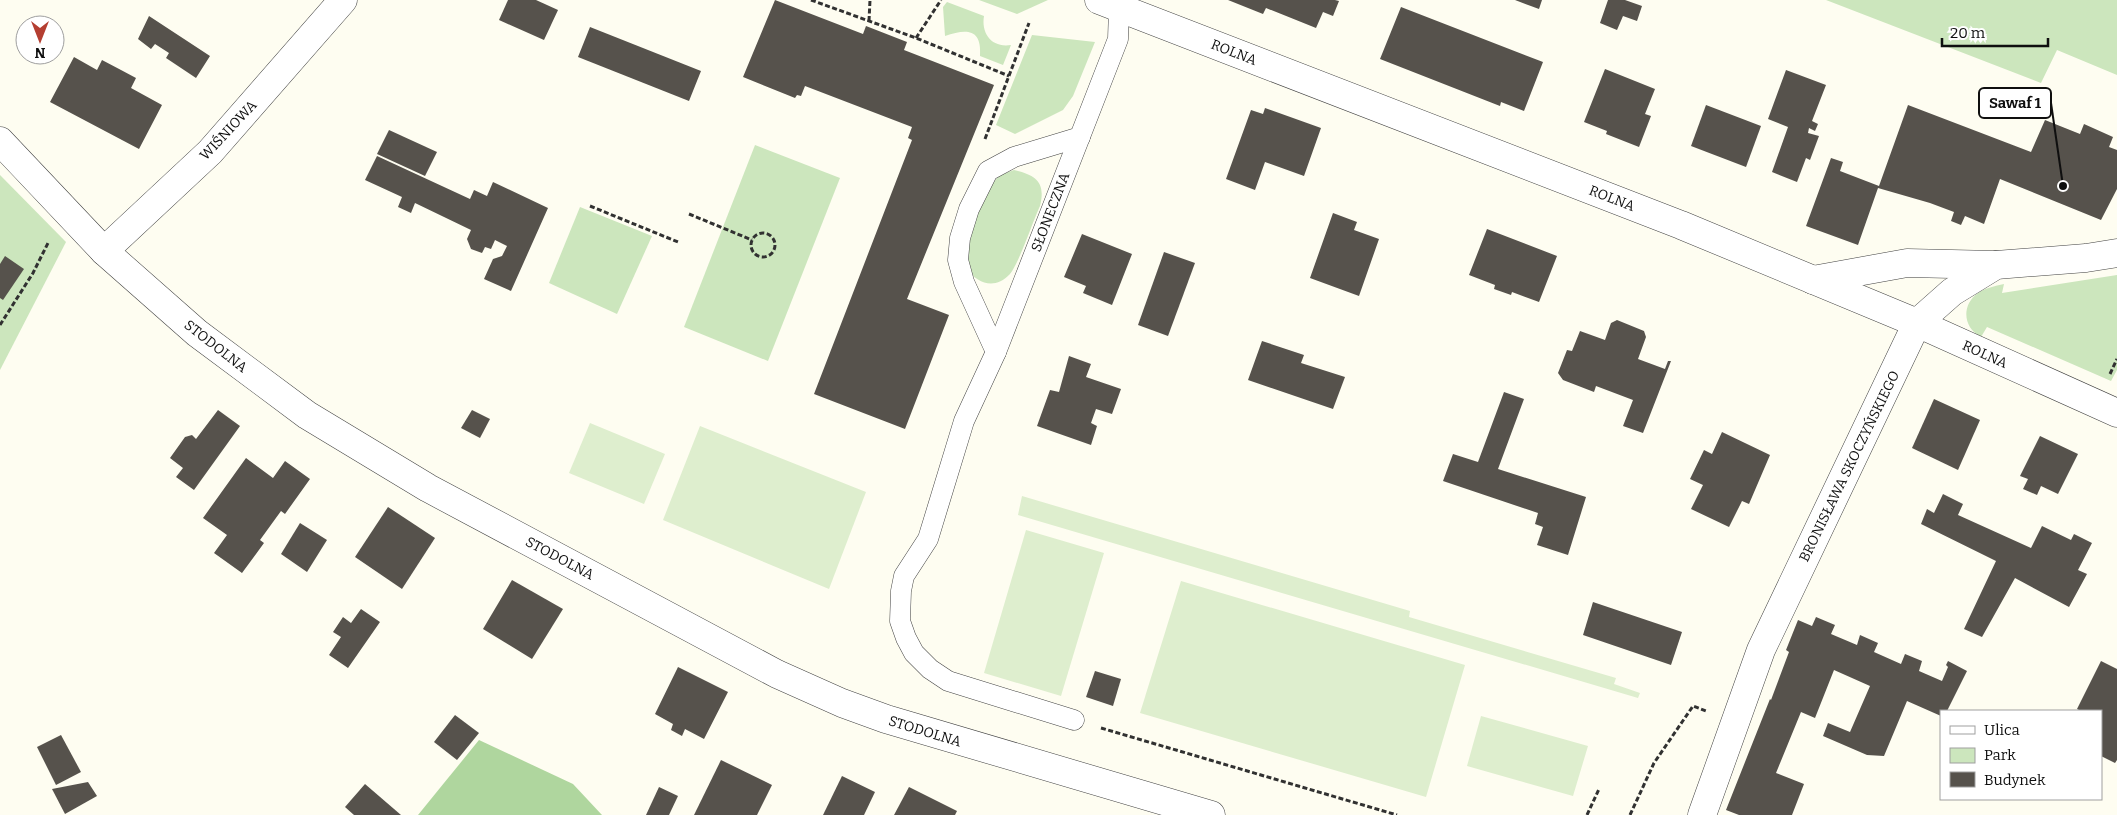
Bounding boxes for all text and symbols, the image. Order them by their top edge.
north arrow [15,15,65,65]
scale bar [1942,15,2048,47]
text: 20 m [1950,24,1986,42]
street label: ROLNA [1208,36,1259,69]
text: N [34,44,45,61]
callout: Sawaf 1 [1979,88,2051,118]
text: Sawaf 1 [1989,94,2042,112]
street label: WIŚNIOWA [196,96,260,164]
street label: SŁONECZNA [1028,170,1073,254]
street label: ROLNA [1586,182,1637,215]
street label: STODOLNA [181,317,251,376]
street label: ROLNA [1960,337,2010,372]
street label: BRONISŁAWA SKOCZYŃSKIEGO [1795,367,1903,565]
street label: STODOLNA [523,533,597,584]
legend [1940,710,2102,800]
street label: STODOLNA [887,712,963,751]
text: Ulica [1984,721,2020,739]
text: Park [1984,746,2016,764]
text: Budynek [1984,771,2046,789]

